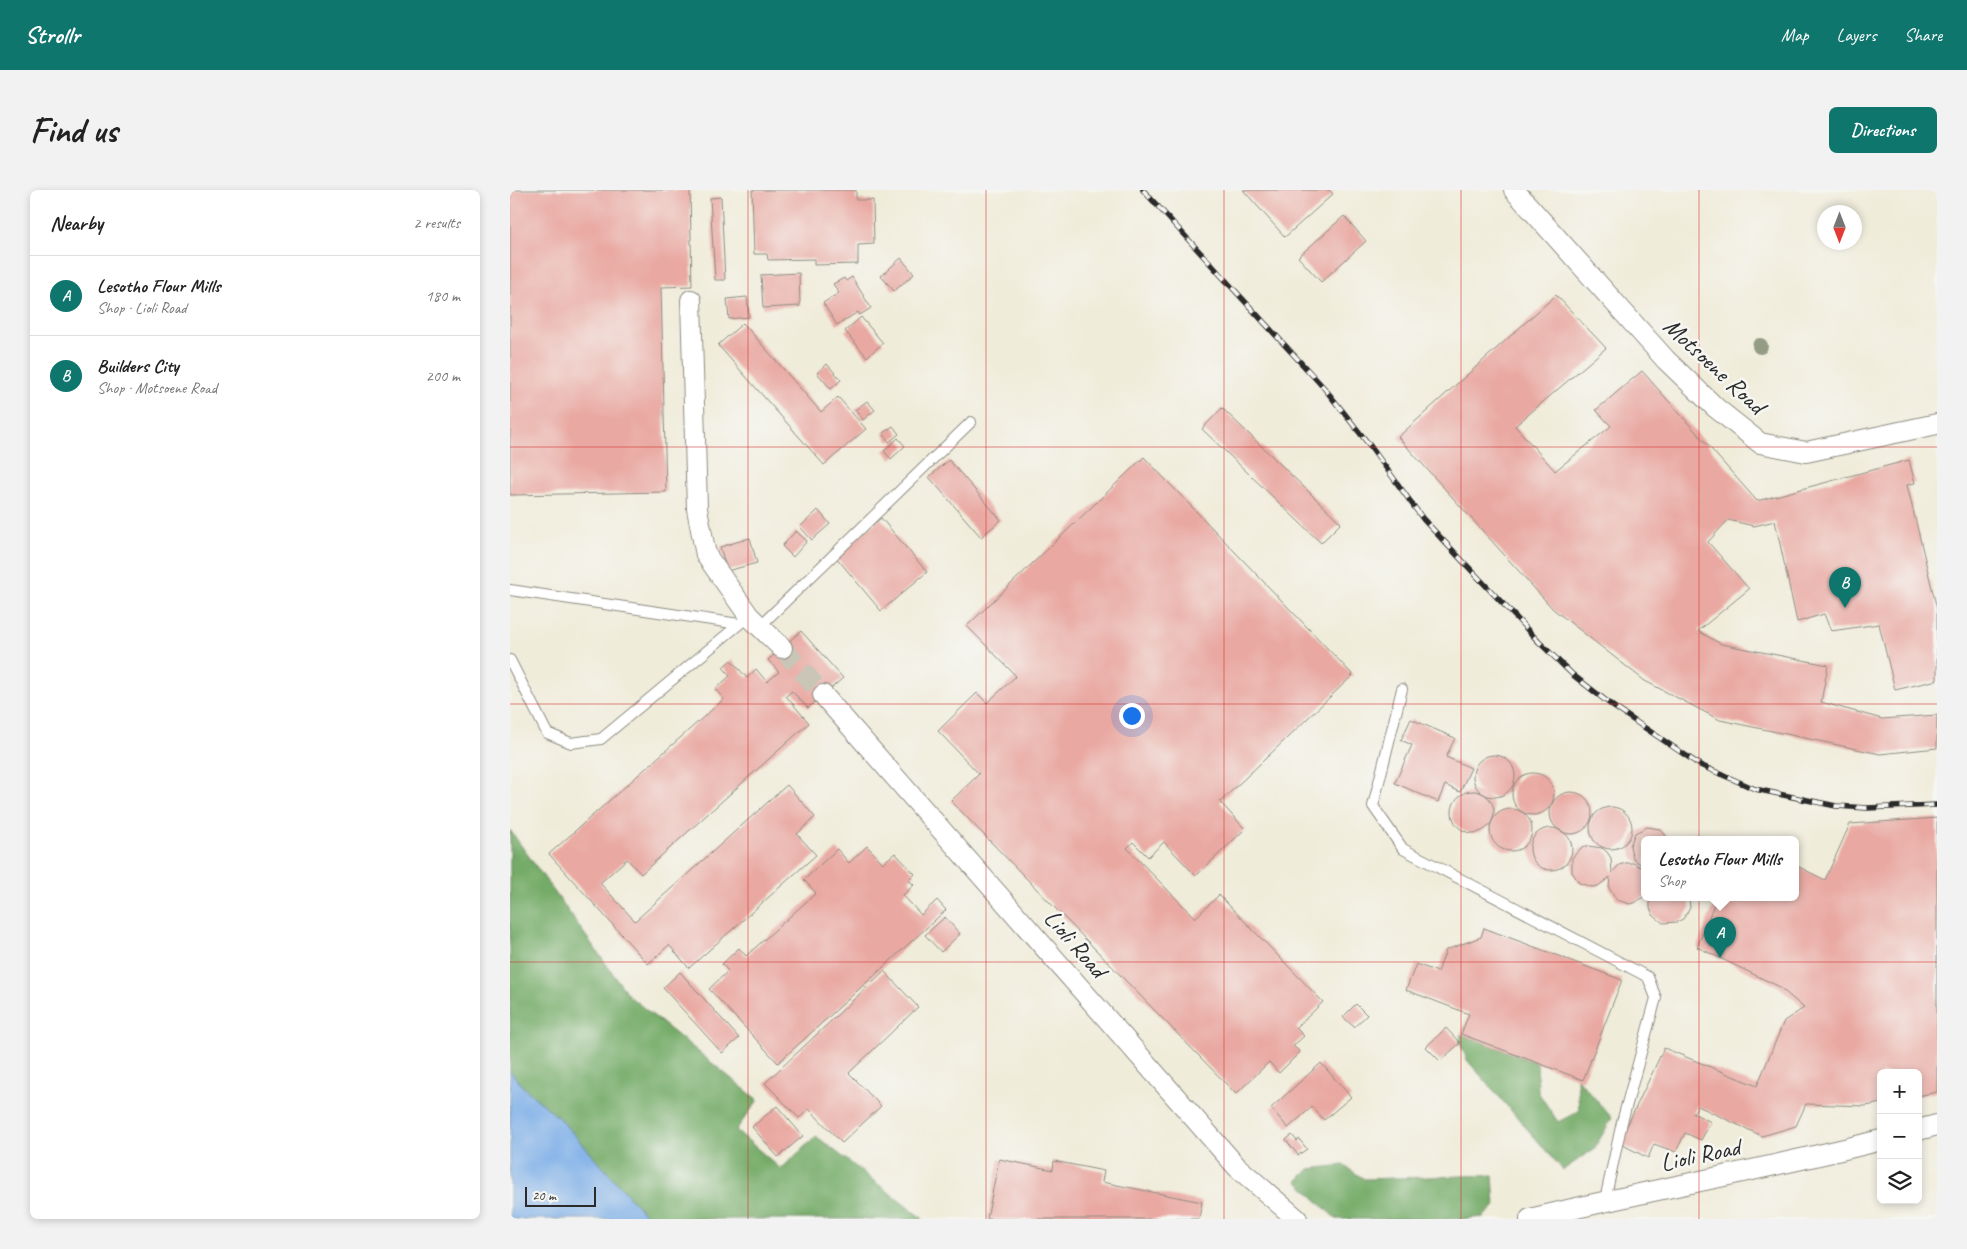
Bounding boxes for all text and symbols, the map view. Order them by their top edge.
text: Strollr [25,20,80,50]
text: Map [1781,24,1809,46]
text: Layers [1837,24,1876,46]
text: Share [1904,24,1942,46]
button: Directions [1829,107,1937,153]
text: Find us [30,108,117,153]
north arrow [1817,205,1862,250]
text: Nearby [50,210,103,236]
text: 2 results [413,213,460,233]
text: Lesotho Flour Mills [97,274,220,298]
text: A [62,286,70,306]
text: 180 m [426,286,460,306]
text: Shop · Lioli Road [97,298,186,318]
street label: Motsoene Road [1657,310,1775,424]
text: Builders City [97,354,179,378]
text: B [62,366,70,386]
text: 200 m [426,366,460,386]
text: Shop · Motsoene Road [97,378,217,398]
pin: B [1829,567,1861,608]
your location [1119,703,1145,729]
popup [1641,836,1799,901]
text: Lesotho Flour Mills [1658,847,1782,871]
text: Shop [1658,871,1685,891]
street label: Lioli Road [1037,903,1116,988]
pin: A [1704,917,1736,958]
map controls [1877,1069,1922,1204]
button: + [1877,1069,1922,1114]
button: − [1877,1114,1922,1159]
street label: Lioli Road [1658,1130,1747,1179]
button: layers [1877,1159,1922,1204]
scale bar [525,1184,596,1207]
text: 20 m [532,1187,556,1204]

